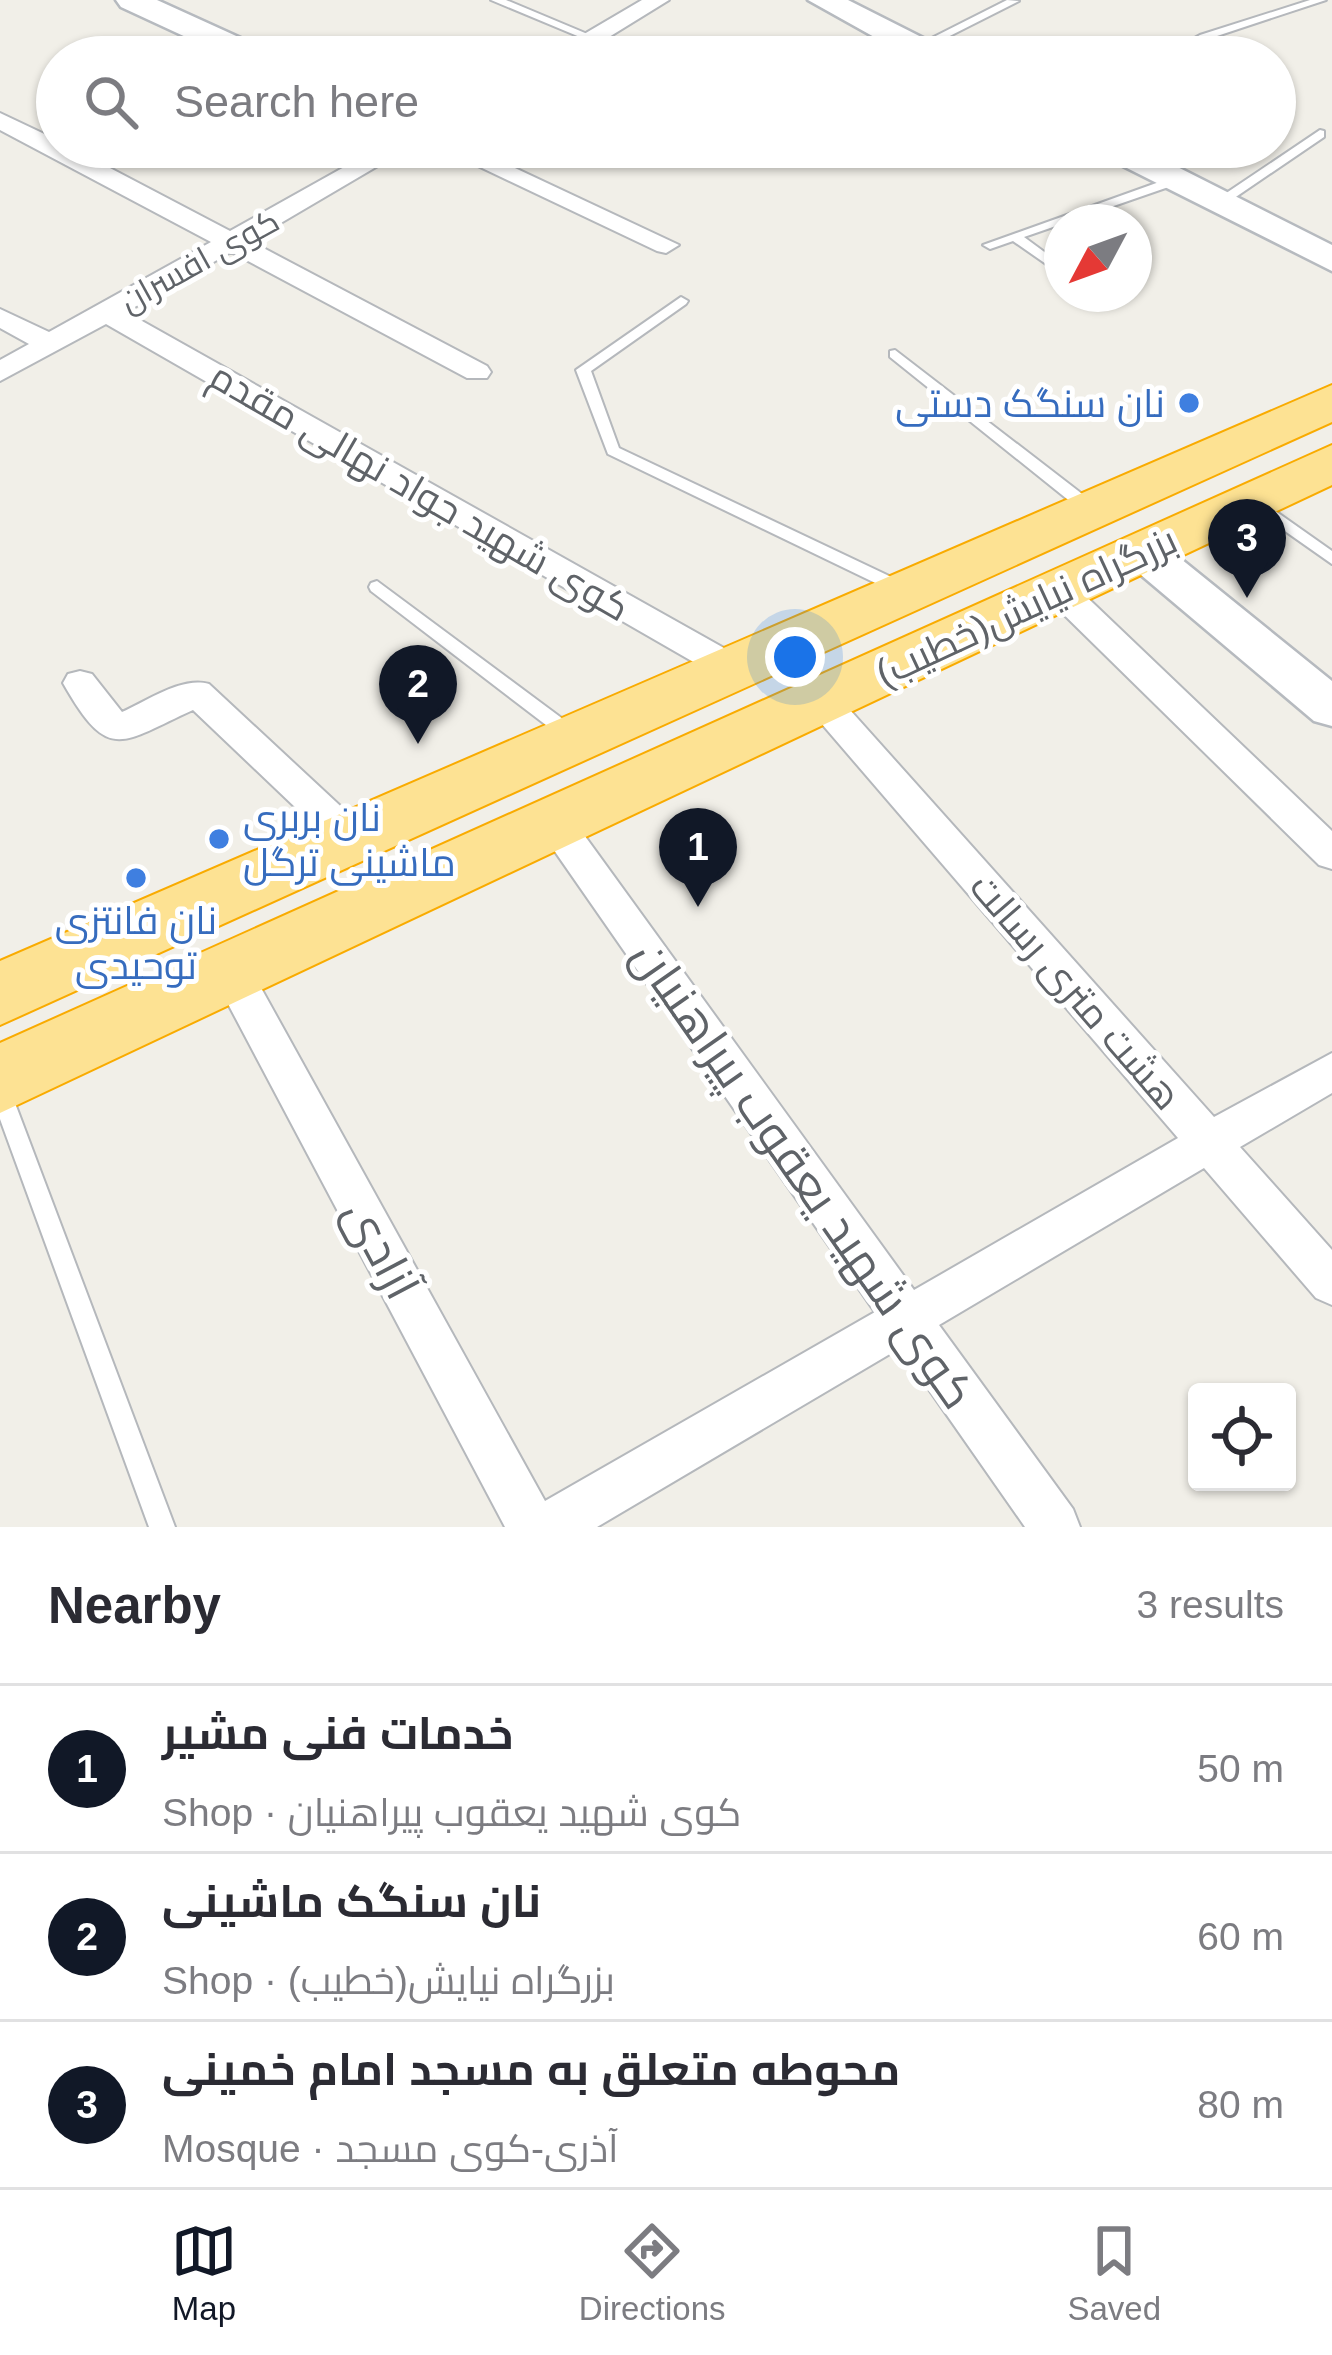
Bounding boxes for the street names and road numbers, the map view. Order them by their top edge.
street label: کوی افسران [113,202,286,320]
street label: کوی شهید جواد نهالی مقدم [200,354,637,634]
street label: بزرگراه نیایش(خطیب) [869,518,1184,697]
street label: هشت متری رسالت [960,865,1190,1119]
street label: کوی شهید یعقوب پیراهنیان [618,930,985,1421]
street label: آزادی [332,1191,430,1309]

